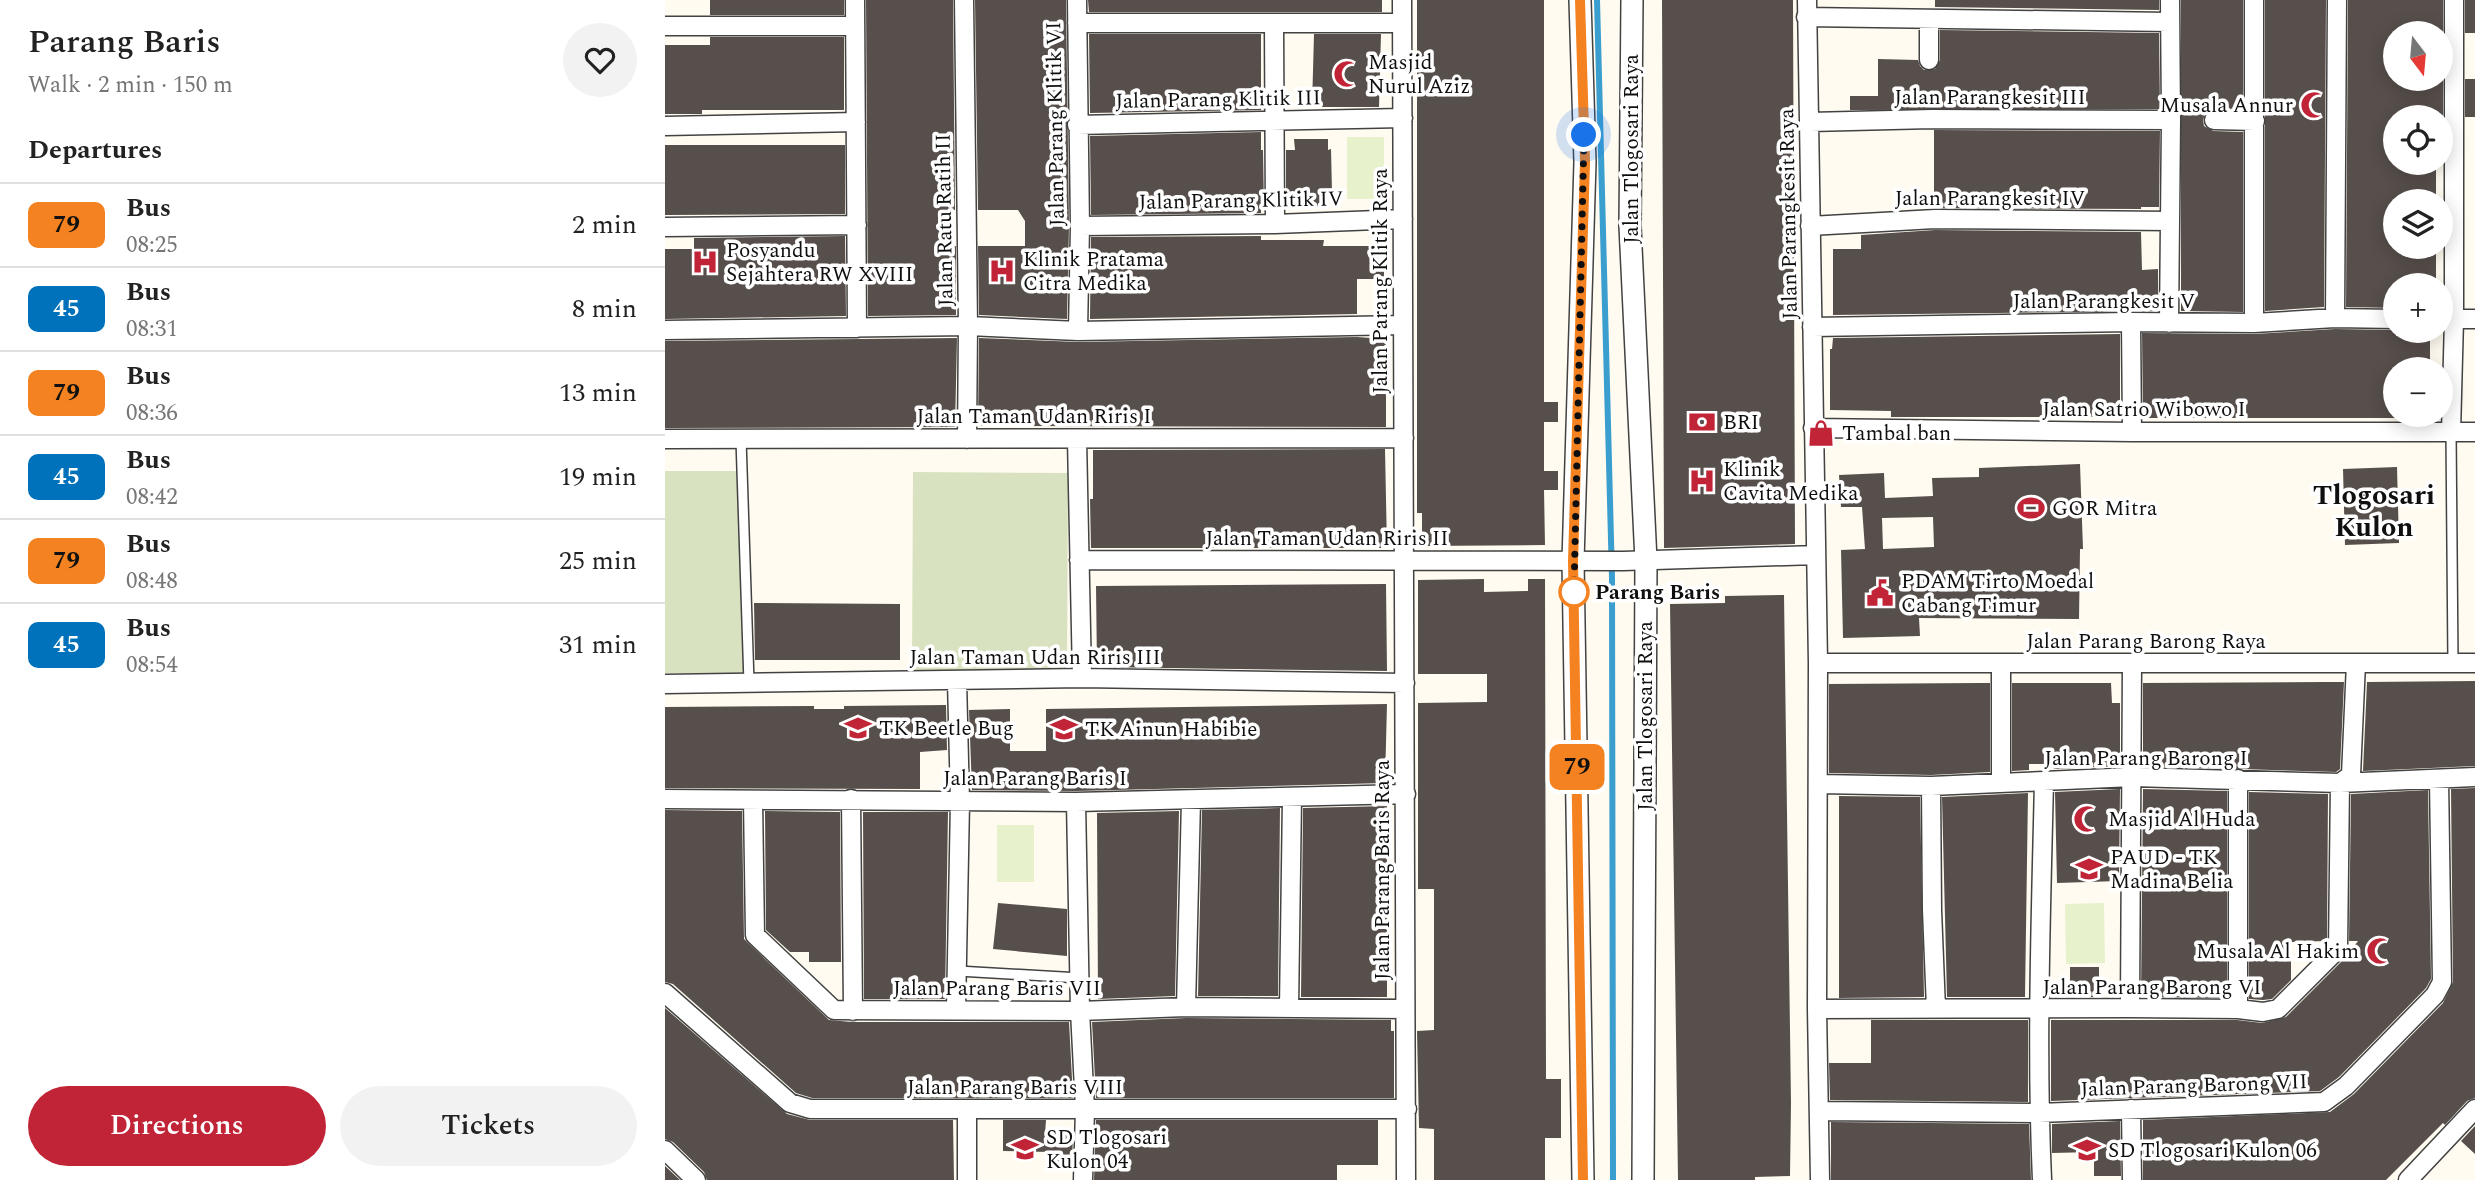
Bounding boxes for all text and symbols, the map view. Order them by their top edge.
text: Parang Baris [28,17,221,67]
street label: Jalan Parang Klitik VI [1038,21,1074,227]
north arrow [2383,21,2453,91]
map controls [2383,21,2453,427]
button: heart [563,23,637,97]
place label: Masjid Nurul Aziz [1368,47,1470,103]
street label: Jalan Tlogosari Raya [1616,53,1648,244]
mosque icon: Masjid Nurul Aziz [1332,59,1362,89]
text: Walk · 2 min · 150 m [28,68,233,103]
street label: Jalan Parang Klitik III [1115,82,1321,118]
street label: Jalan Parangkesit III [1894,82,2086,114]
place label: Musala Annur [2160,90,2293,122]
mosque icon: Musala Annur [2299,90,2329,120]
button: locate [2383,105,2453,175]
street label: Jalan Parangkesit Raya [1771,107,1807,320]
your location [1566,117,1601,152]
text: Departures [28,130,162,170]
street label: Jalan Ratu Ratih II [927,133,963,307]
street label: Jalan Parang Klitik Raya [1365,168,1397,394]
street label: Jalan Parang Klitik IV [1138,183,1344,219]
street label: Jalan Parangkesit IV [1895,183,2085,215]
text: Bus [126,188,171,228]
button: layers [2383,189,2453,259]
text: 2 min [572,205,637,245]
text: 79 [53,207,80,243]
text: 08:25 [126,228,178,263]
place label: Posyandu Sejahtera RW XVIII [726,235,913,291]
place label: Klinik Pratama Citra Medika [1023,244,1165,300]
hospital icon: Posyandu Sejahtera RW XVIII [690,247,720,277]
hospital icon: Klinik Pratama Citra Medika [987,256,1017,286]
text: Bus [126,272,171,312]
button: + [2383,273,2453,343]
street label: Jalan Parangkesit V [2013,286,2195,318]
text: 8 min [572,289,637,329]
text: 45 [53,291,80,327]
text: 08:31 [126,312,178,347]
text: Bus [126,356,171,396]
button: − [2383,357,2453,427]
text: 13 min [559,373,637,413]
text: 79 [53,375,80,411]
street label: Jalan Satrio Wibowo I [2042,394,2246,426]
text: 08:36 [126,396,178,431]
street label: Jalan Taman Udan Riris I [917,401,1151,433]
bank icon: BRI [1687,407,1717,437]
place label: BRI [1723,407,1759,439]
shop icon: Tambal ban [1806,418,1836,448]
place label: Tambal ban [1842,418,1951,450]
text: Bus [126,440,171,480]
place label: Klinik Cavita Medika [1723,454,1859,510]
text: 19 min [559,457,637,497]
text: 45 [53,459,80,495]
hospital icon: Klinik Cavita Medika [1687,466,1717,496]
district label: Tlogosari Kulon [2313,474,2435,549]
text: 08:42 [126,480,178,515]
sports icon: GOR Mitra [2016,493,2046,523]
place label: GOR Mitra [2052,493,2158,525]
street label: Jalan Taman Udan Riris II [1205,523,1449,555]
text: Bus [126,524,171,564]
text: 25 min [559,541,637,581]
text: 79 [53,543,80,579]
text: 08:48 [126,564,178,599]
place label: PDAM Tirto Moedal Cabang Timur [1901,566,2094,622]
marker: Parang Baris [1559,577,1589,607]
place label: Parang Baris [1595,577,1720,609]
public building icon: PDAM Tirto Moedal Cabang Timur [1865,578,1895,608]
text: Bus [126,608,171,648]
street label: Jalan Tlogosari Raya [1630,620,1662,811]
text: 31 min [559,625,637,665]
street label: Jalan Parang Barong Raya [2026,626,2267,658]
text: 45 [53,627,80,663]
street label: Jalan Taman Udan Riris III [909,642,1161,674]
text: 08:54 [126,648,178,683]
school or university icon: TK Beetle Bug [843,713,873,743]
place label: TK Beetle Bug [879,713,1014,745]
school or university icon: TK Ainun Habibie [1049,714,1079,744]
place label: TK Ainun Habibie [1085,714,1257,746]
street label: Jalan Parang Barong I [2044,743,2248,775]
line badge: 79 [1545,744,1609,790]
text: 79 [1564,749,1590,785]
street label: Jalan Parang Baris Raya [1367,759,1399,980]
street label: Jalan Parang Baris I [943,763,1127,795]
mosque icon: Masjid Al Huda [2072,804,2102,834]
place label: Masjid Al Huda [2108,804,2256,836]
place label: PAUD - TK Madina Belia [2110,842,2234,898]
school or university icon: PAUD - TK Madina Belia [2074,854,2104,884]
place label: Musala Al Hakim [2196,936,2359,968]
mosque icon: Musala Al Hakim [2365,936,2395,966]
street label: Jalan Parang Barong VI [2043,972,2261,1004]
street label: Jalan Parang Baris VII [893,973,1101,1005]
street label: Jalan Parang Barong VII [2080,1066,2308,1106]
street label: Jalan Parang Baris VIII [907,1072,1123,1104]
button: Directions [28,1086,326,1166]
button: Tickets [340,1086,637,1166]
place label: SD Tlogosari Kulon 04 [1046,1122,1167,1178]
school or university icon: SD Tlogosari Kulon 04 [1010,1134,1040,1164]
school or university icon: SD Tlogosari Kulon 06 [2072,1135,2102,1165]
place label: SD Tlogosari Kulon 06 [2108,1135,2317,1167]

